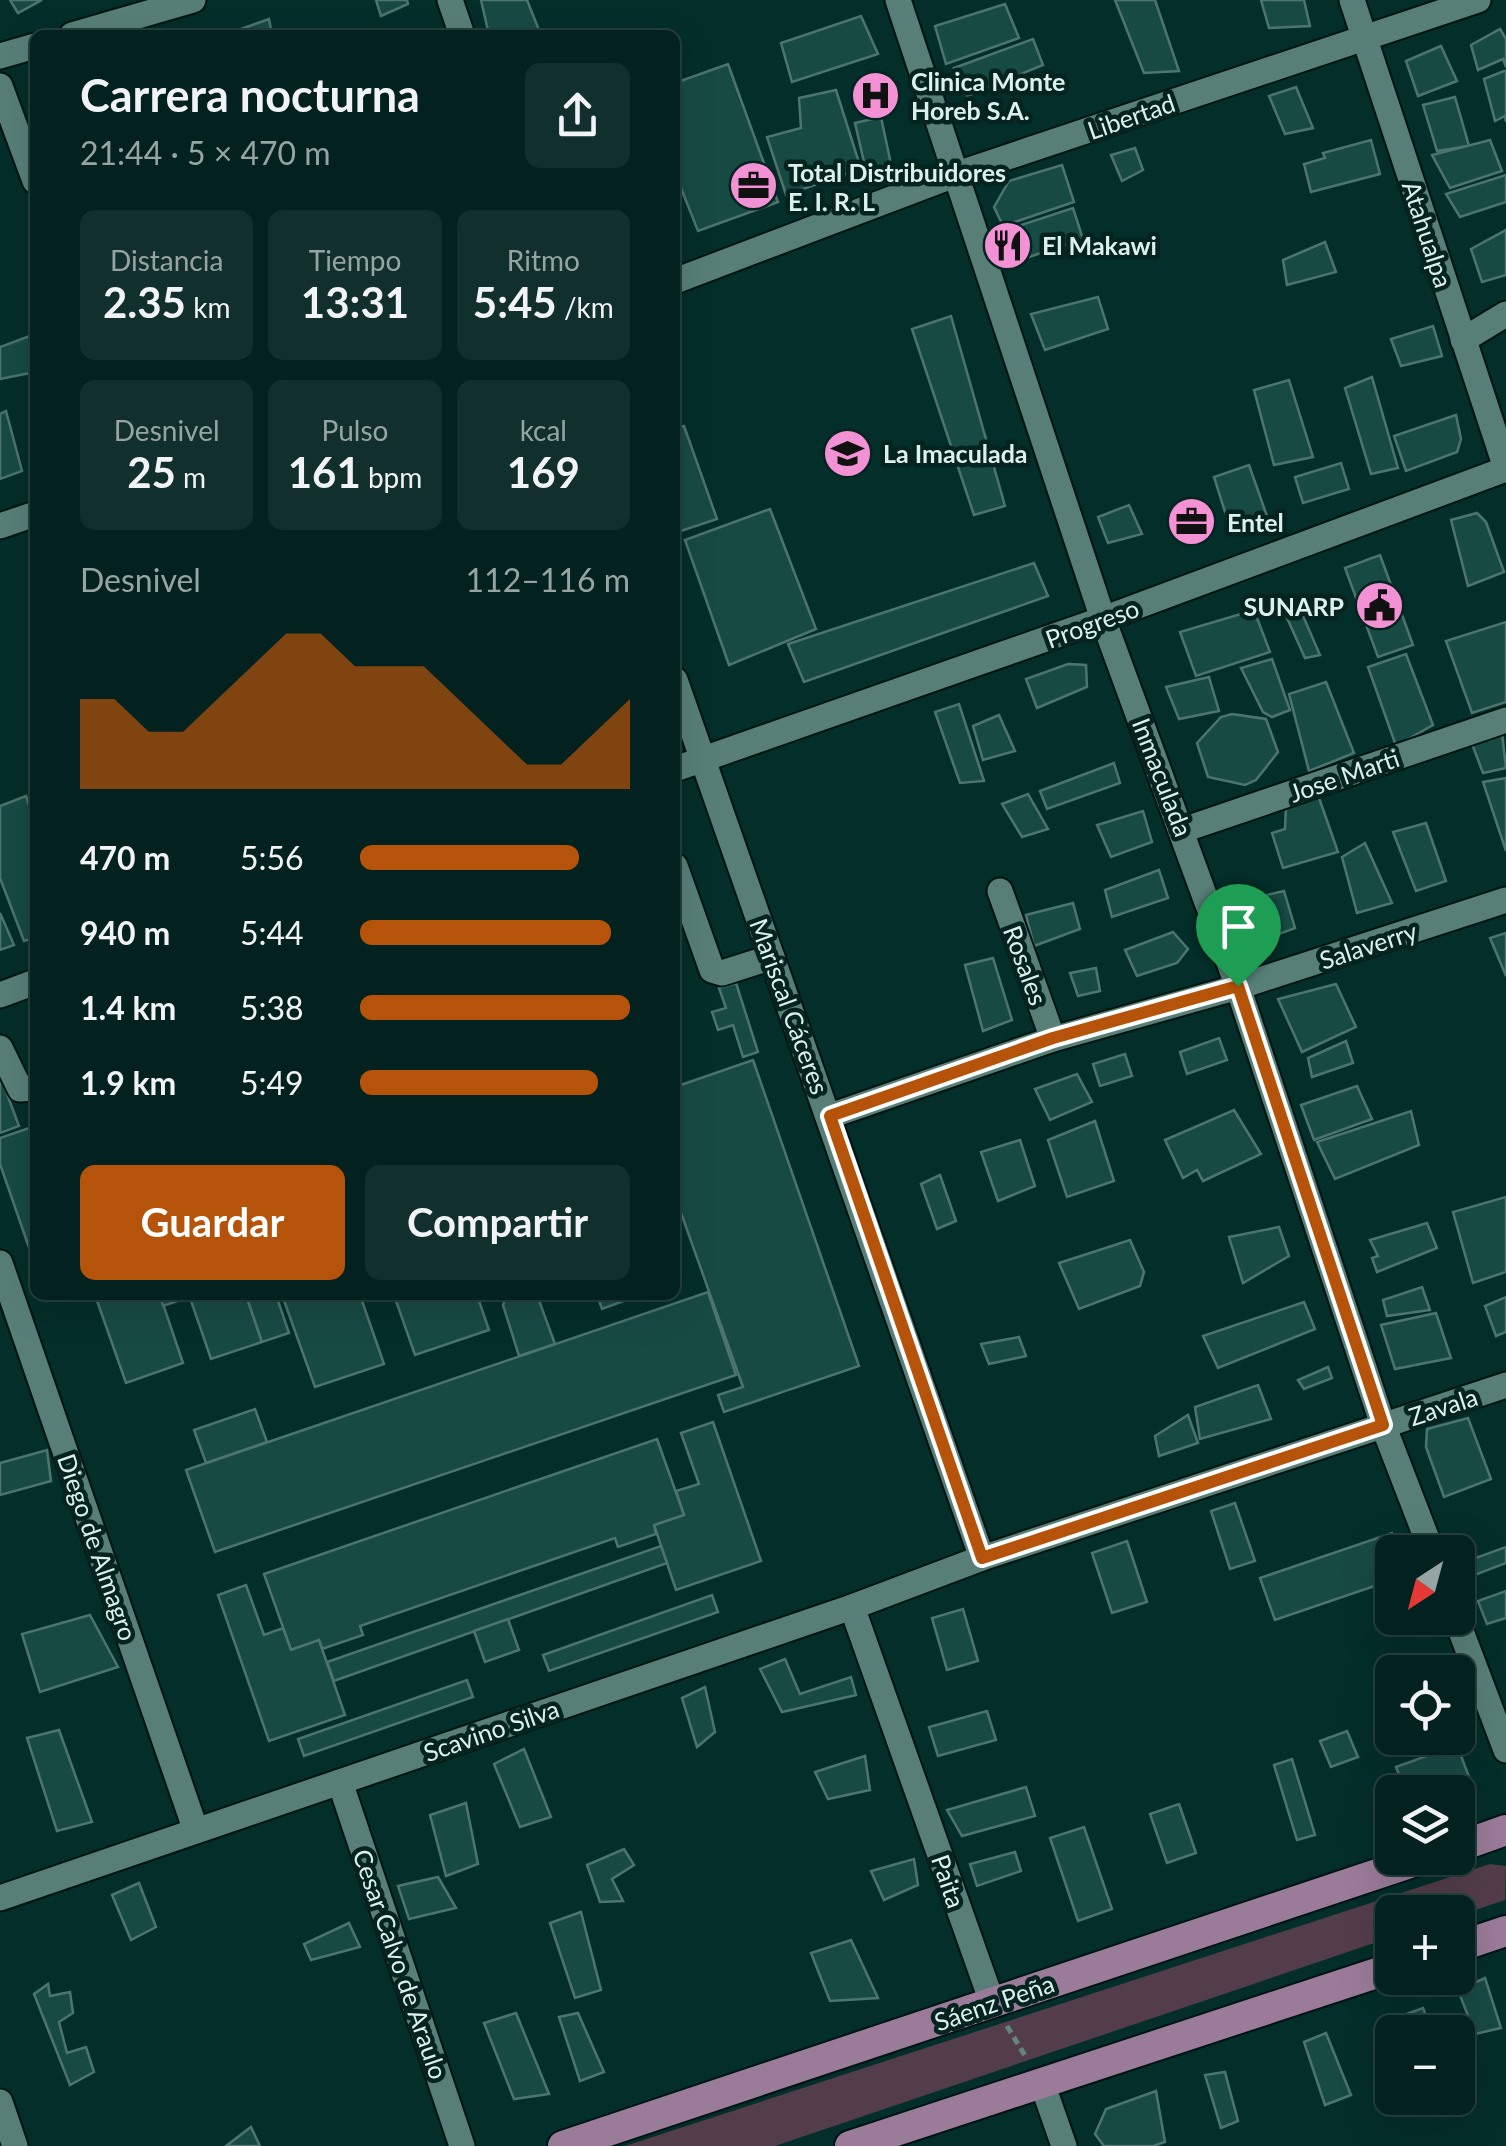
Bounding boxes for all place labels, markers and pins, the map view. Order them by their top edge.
place label: Clinica Monte Horeb S.A. [911,66,1065,125]
hospital icon: Clinica Monte Horeb S.A. [850,69,902,121]
place label: Total Distribuidores E. I. R. L [788,157,1006,216]
office icon: Total Distribuidores E. I. R. L [727,160,779,212]
restaurant icon: El Makawi [981,219,1033,271]
place label: El Makawi [1042,230,1157,260]
school or university icon: La Imaculada [822,427,874,479]
place label: La Imaculada [883,438,1028,468]
office icon: Entel [1166,496,1218,548]
place label: Entel [1227,507,1284,537]
public building icon: SUNARP [1353,580,1405,632]
place label: SUNARP [1244,591,1344,621]
pin [1196,884,1281,987]

